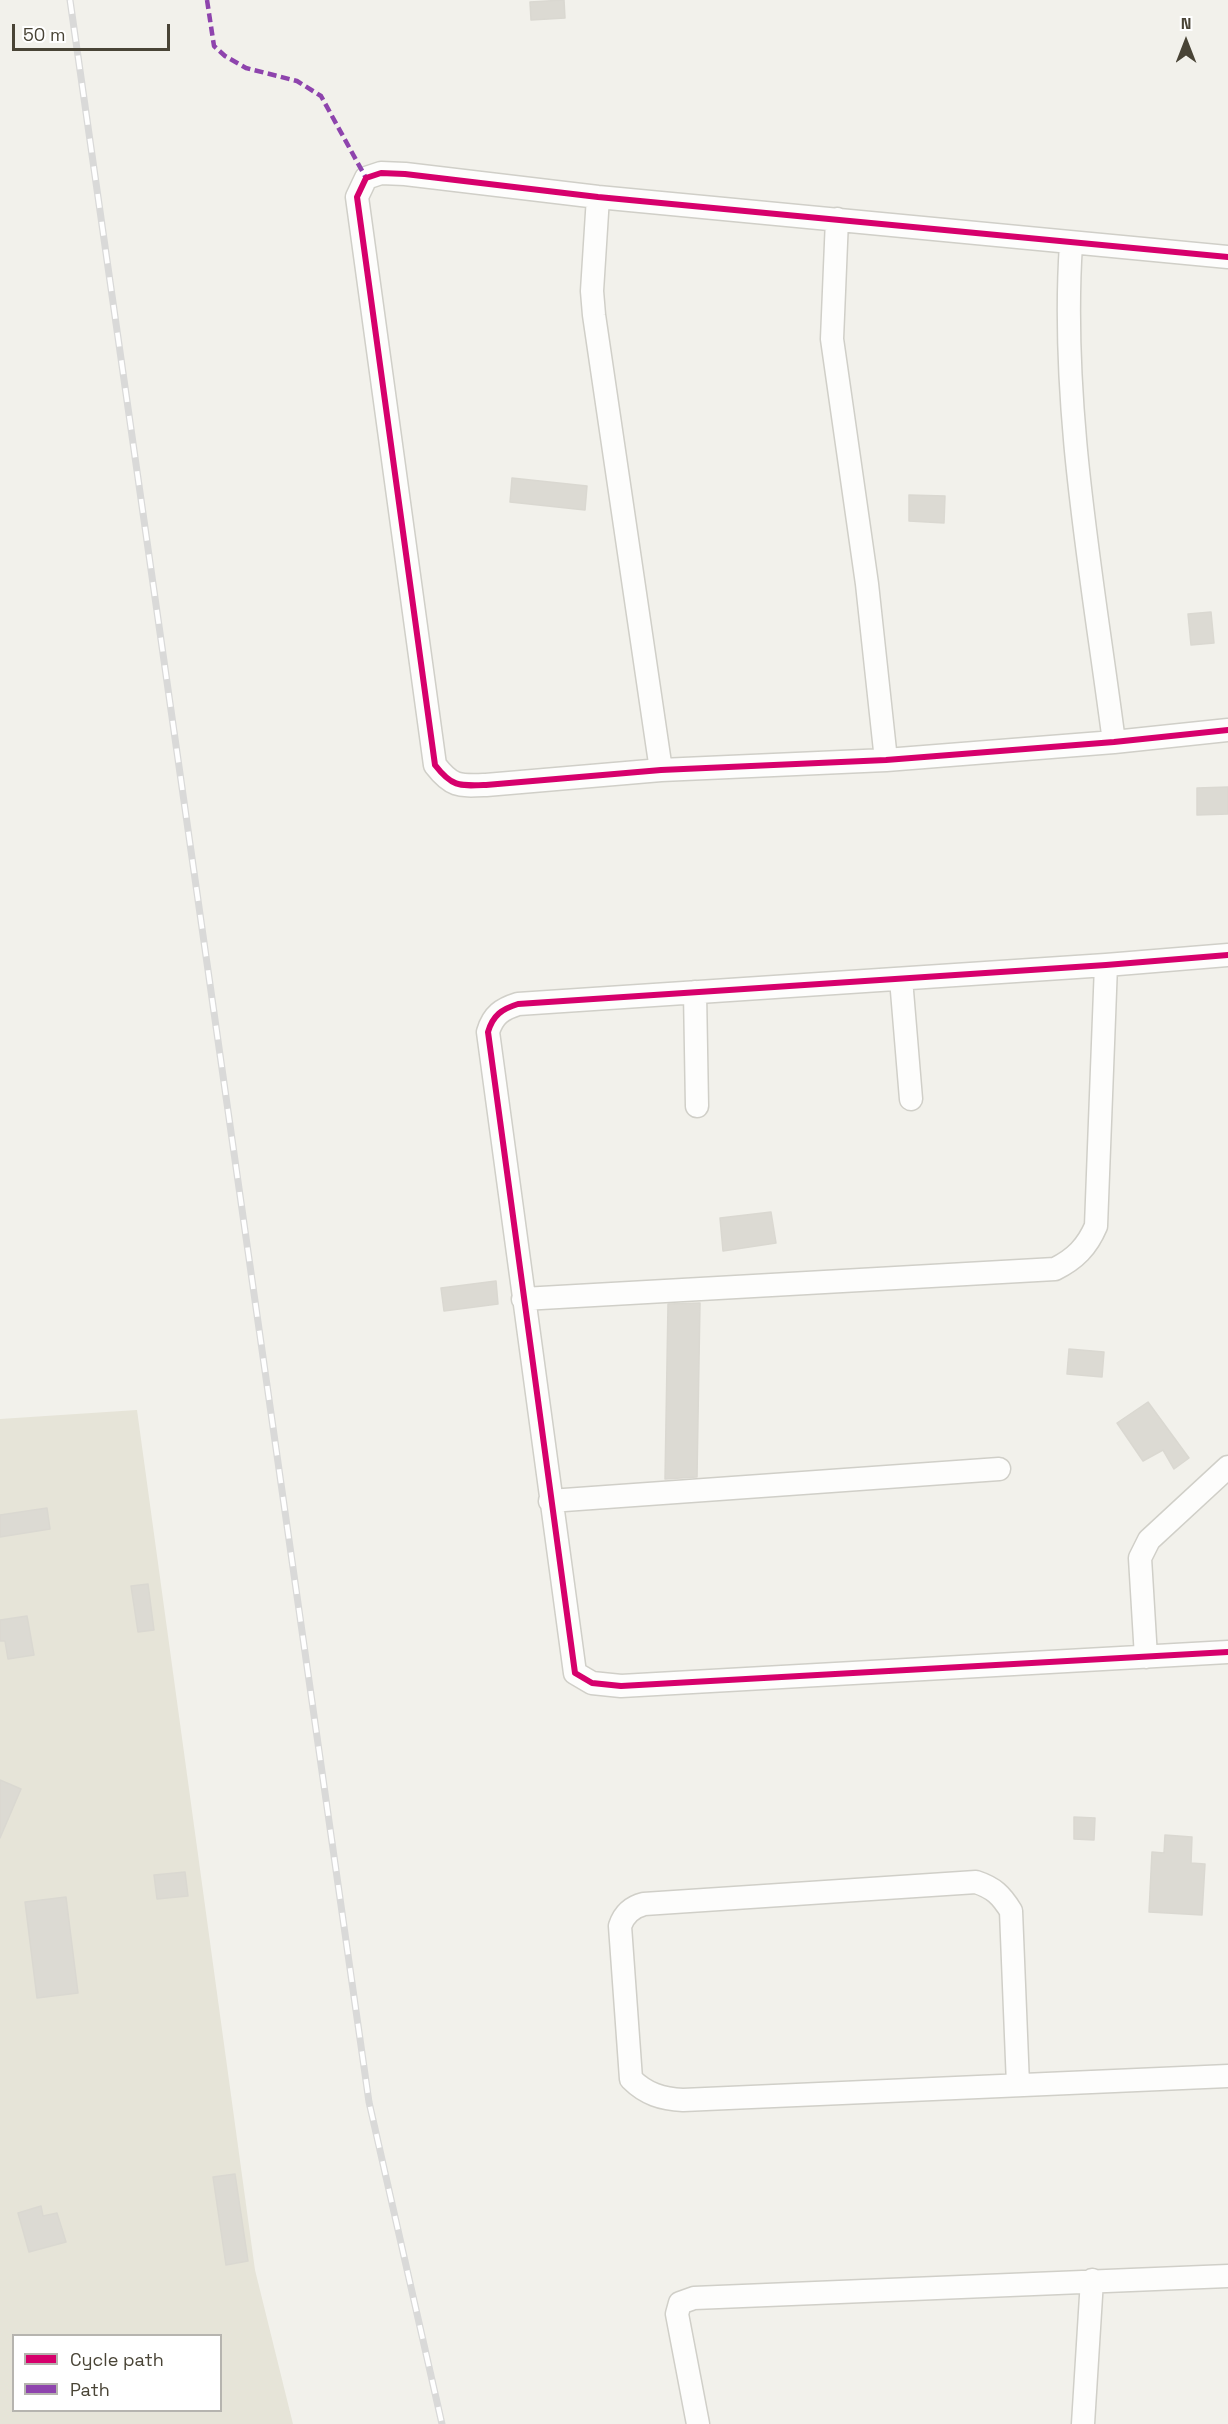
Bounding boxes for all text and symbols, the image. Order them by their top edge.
scale bar [15,12,172,50]
north arrow [1156,12,1216,72]
text: N [1181,13,1191,34]
text: 50 m [23,23,65,46]
legend [12,2334,222,2412]
text: Cycle path [70,2348,164,2371]
text: Path [70,2378,110,2401]

